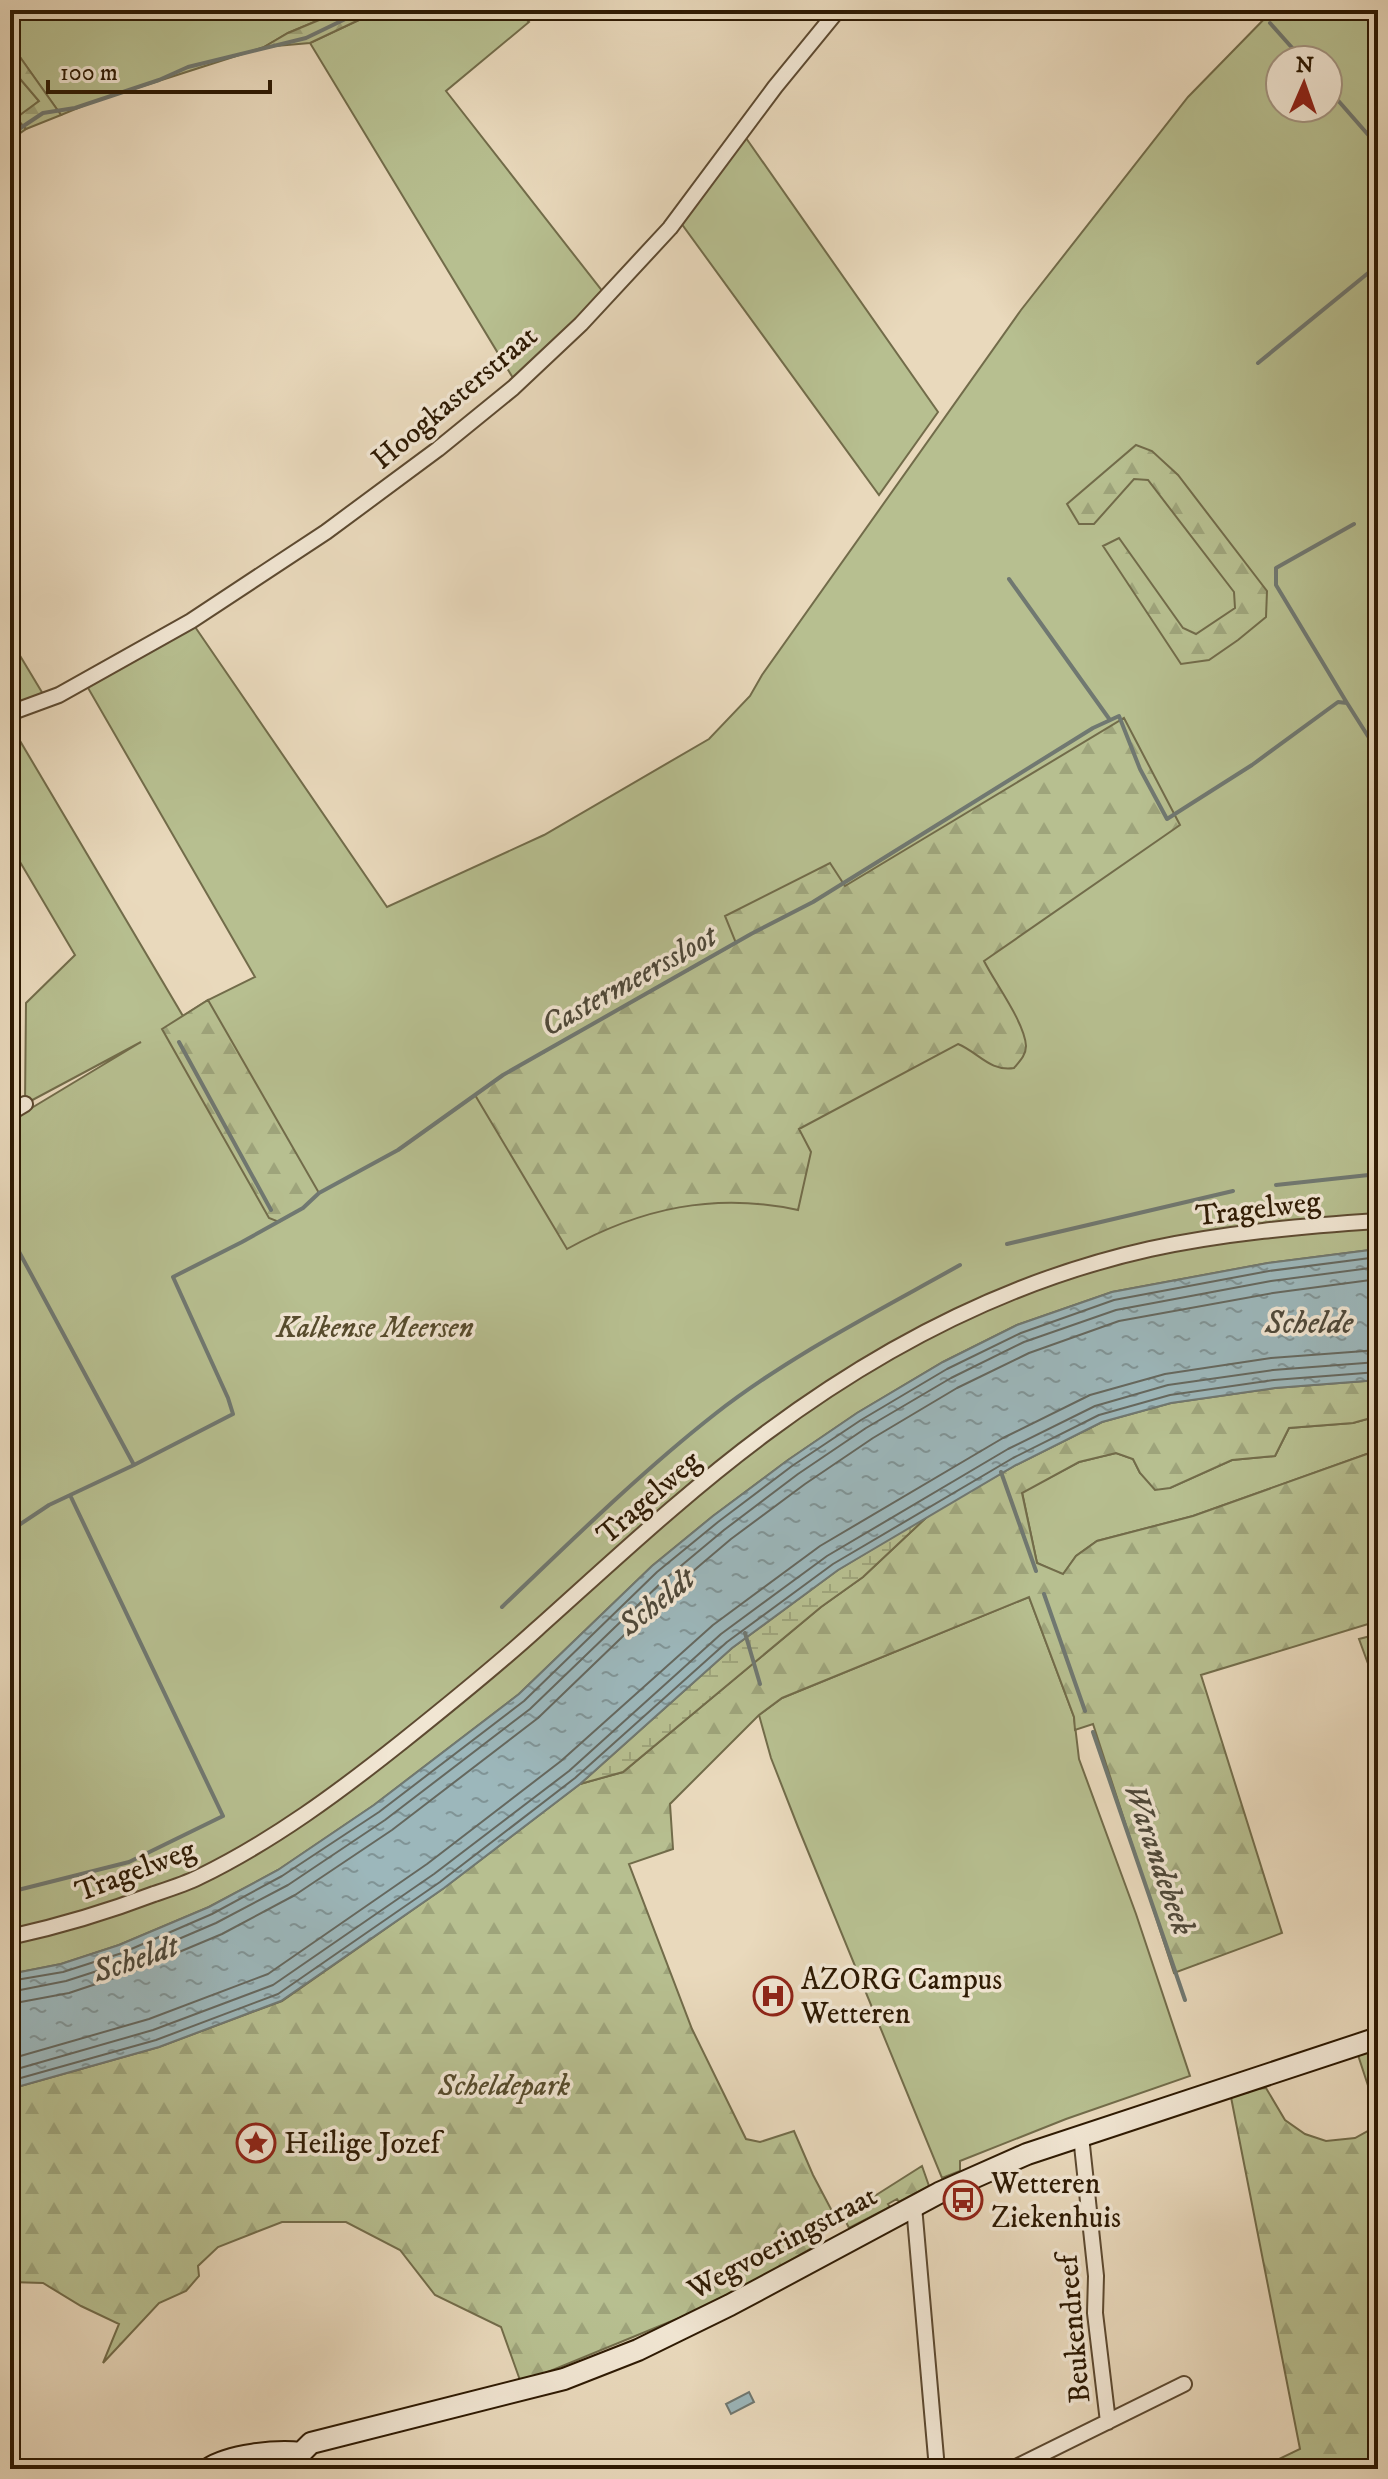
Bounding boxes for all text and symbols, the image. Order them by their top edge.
scale bar [48,44,270,94]
north arrow [1264,44,1344,124]
text: N [1295,52,1314,79]
text: 100 m [60,58,118,88]
street label: Hoogkasterstraat [364,318,545,478]
water label: Castermeerssloot [534,916,726,1047]
street label: Tragelweg [1194,1183,1323,1236]
water label: Schelde [1264,1304,1354,1344]
park label: Kalkense Meersen [275,1310,474,1347]
street label: Tragelweg [589,1443,709,1553]
water label: Scheldt [610,1558,706,1646]
water label: Warandebeek [1113,1778,1203,1941]
street label: Tragelweg [70,1831,201,1911]
water label: Scheldt [87,1926,186,1993]
place label: AZORG Campus Wetteren [800,1962,1002,2033]
hospital icon: AZORG Campus Wetteren [752,1975,794,2017]
park label: Scheldepark [437,2068,571,2105]
place icon: Heilige Jozef [235,2122,277,2164]
place label: Heilige Jozef [284,2126,444,2163]
place label: Wetteren Ziekenhuis [990,2166,1121,2237]
street label: Wegvoeringstraat [681,2178,884,2309]
bus stop icon: Wetteren Ziekenhuis [942,2179,984,2221]
street label: Beukendreef [1049,2249,1099,2405]

